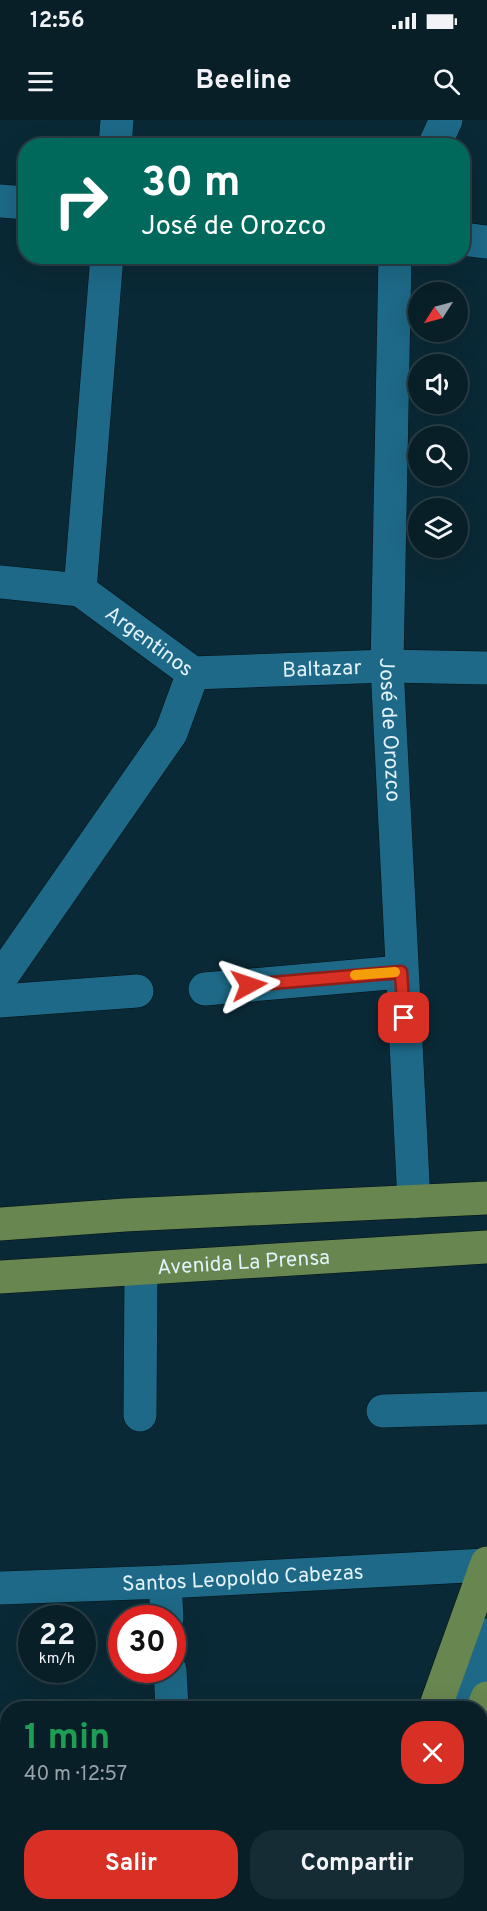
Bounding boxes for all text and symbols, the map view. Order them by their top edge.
text: 12:56 [30,8,85,35]
text: Beeline [195,64,292,98]
icon: menu [24,65,57,98]
icon: search [430,65,463,98]
text: 30 m [141,158,240,211]
icon: right [42,162,120,240]
text: José de Orozco [141,210,326,244]
north arrow [408,282,468,342]
map controls [408,282,468,558]
button: sound [408,354,468,414]
button: search [408,426,468,486]
button: layers [408,498,468,558]
street label: Argentinos [99,601,198,684]
street label: Baltazar [282,655,362,685]
street label: José de Orozco [372,657,406,803]
position arrow [217,953,281,1017]
pin [378,992,429,1043]
icon: arrive [387,1001,420,1034]
street label: Avenida La Prensa [156,1245,331,1282]
street label: Santos Leopoldo Cabezas [122,1560,364,1599]
speed limit sign: 30 [108,1605,186,1683]
text: 22 [39,1618,75,1655]
text: km/h [39,1650,75,1669]
text: 1 min [24,1716,110,1762]
button: close [401,1721,464,1784]
text: 40 m · 12:57 [24,1762,127,1788]
button: Salir [24,1830,238,1899]
button: Compartir [250,1830,464,1899]

